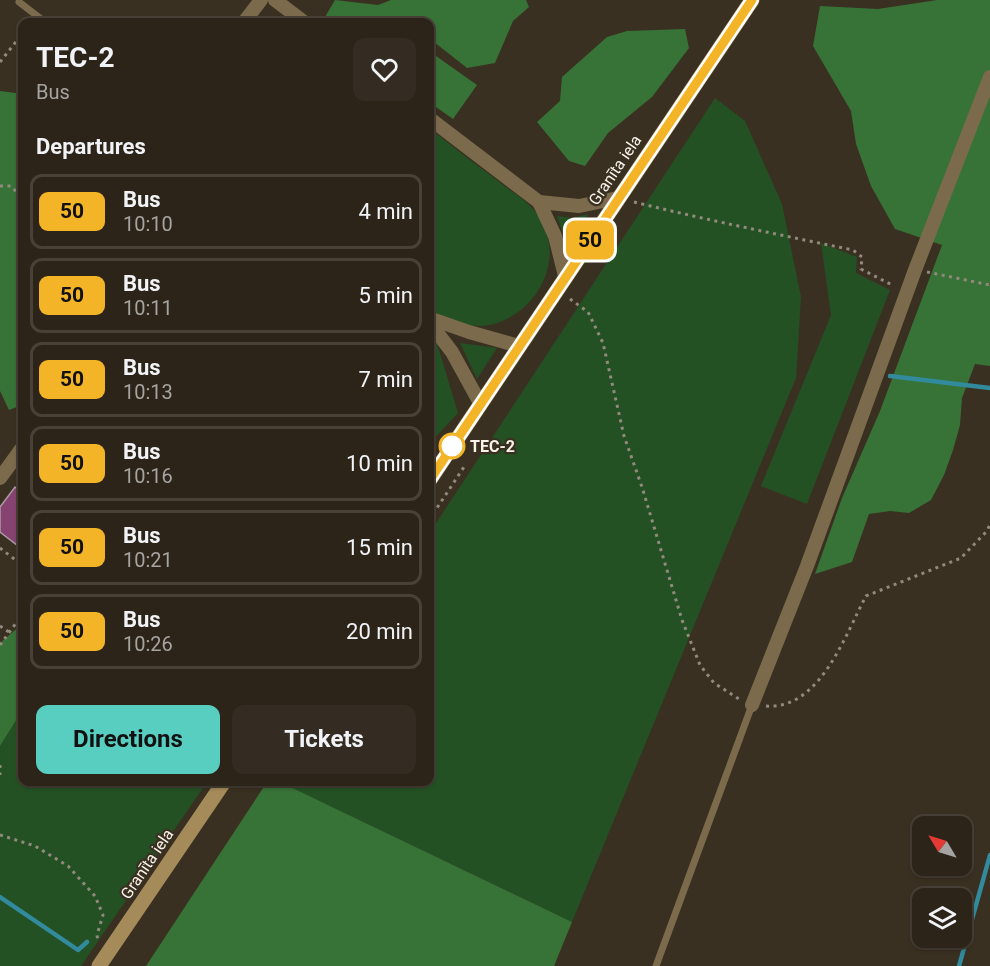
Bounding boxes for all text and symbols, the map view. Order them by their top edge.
button: heart [353,38,416,101]
text: TEC-2 [36,41,115,74]
text: Bus [36,80,70,104]
street label: Granīta iela [585,131,645,209]
text: Departures [36,134,146,159]
text: Bus [123,187,161,212]
text: 50 [60,199,84,223]
text: 4 min [358,199,413,224]
text: 10:10 [123,212,173,236]
line badge: 50 [563,220,617,260]
text: 50 [578,228,602,252]
text: Bus [123,271,161,296]
text: 50 [60,283,84,307]
text: 5 min [358,283,413,308]
text: 10:11 [123,296,173,320]
text: Bus [123,355,161,380]
text: 50 [60,367,84,391]
text: 7 min [358,367,413,392]
text: 10:13 [123,380,173,404]
marker: TEC-2 [439,433,465,459]
place label: TEC-2 [470,437,515,456]
text: Bus [123,439,161,464]
text: 50 [60,451,84,475]
text: 10 min [346,451,413,476]
text: 10:16 [123,464,173,488]
text: Bus [123,523,161,548]
text: 50 [60,535,84,559]
text: 15 min [346,535,413,560]
text: 10:21 [123,548,173,572]
text: Bus [123,607,161,632]
text: 50 [60,619,84,643]
text: 20 min [346,619,413,644]
text: 10:26 [123,632,173,656]
button: Directions [36,705,220,774]
button: Tickets [232,705,416,774]
north arrow [912,816,972,876]
map controls [912,816,972,948]
street label: Granīta iela [117,825,177,903]
button: layers [912,888,972,948]

